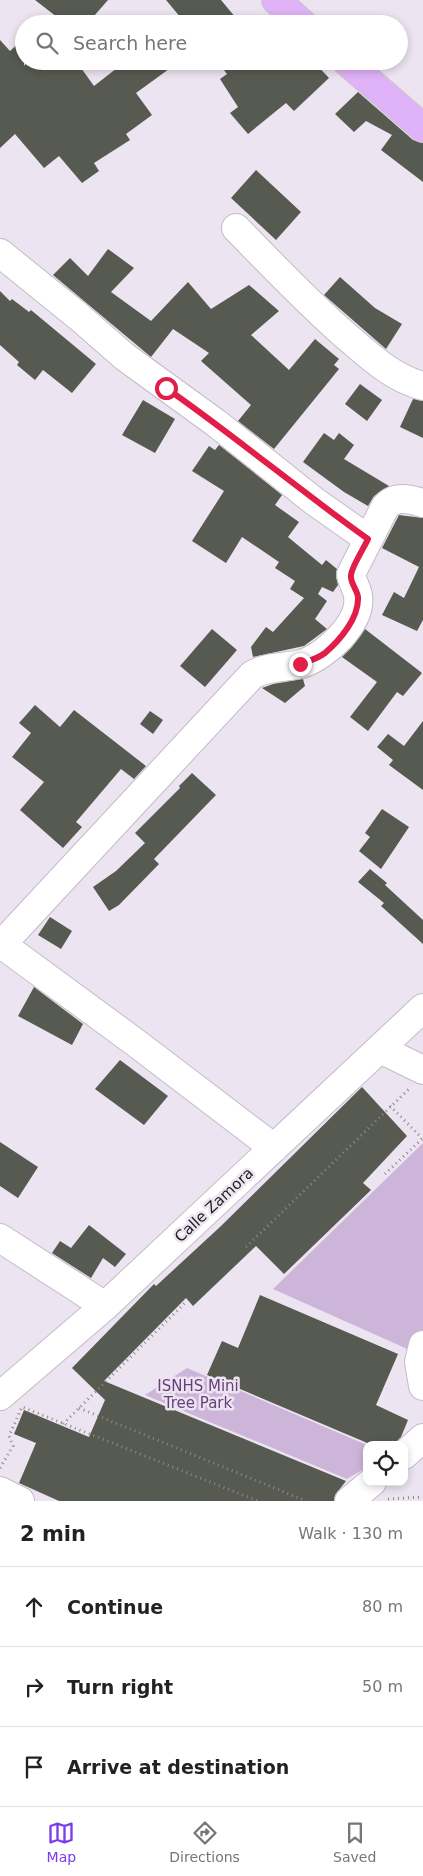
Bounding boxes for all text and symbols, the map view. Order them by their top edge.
search box [15,15,408,70]
icon: search [33,29,61,57]
text: Search here [73,32,187,54]
route start [155,377,178,400]
route end [289,653,312,676]
street label: Calle Zamora [171,1164,257,1246]
park label: ISNHS Mini Tree Park [157,1377,239,1412]
map controls [363,1441,408,1486]
button: locate [363,1441,408,1486]
text: 2 min [20,1522,86,1546]
text: Walk · 130 m [298,1524,403,1543]
icon: ahead [20,1593,48,1621]
text: Continue [67,1596,163,1618]
text: 80 m [362,1597,403,1616]
icon: right [20,1673,48,1701]
text: Turn right [67,1676,173,1698]
text: 50 m [362,1677,403,1696]
icon: arrive [20,1753,48,1781]
text: Arrive at destination [67,1756,289,1778]
tab: Map [47,1819,76,1865]
tab: Directions [169,1819,240,1865]
tab: Saved [333,1819,376,1865]

